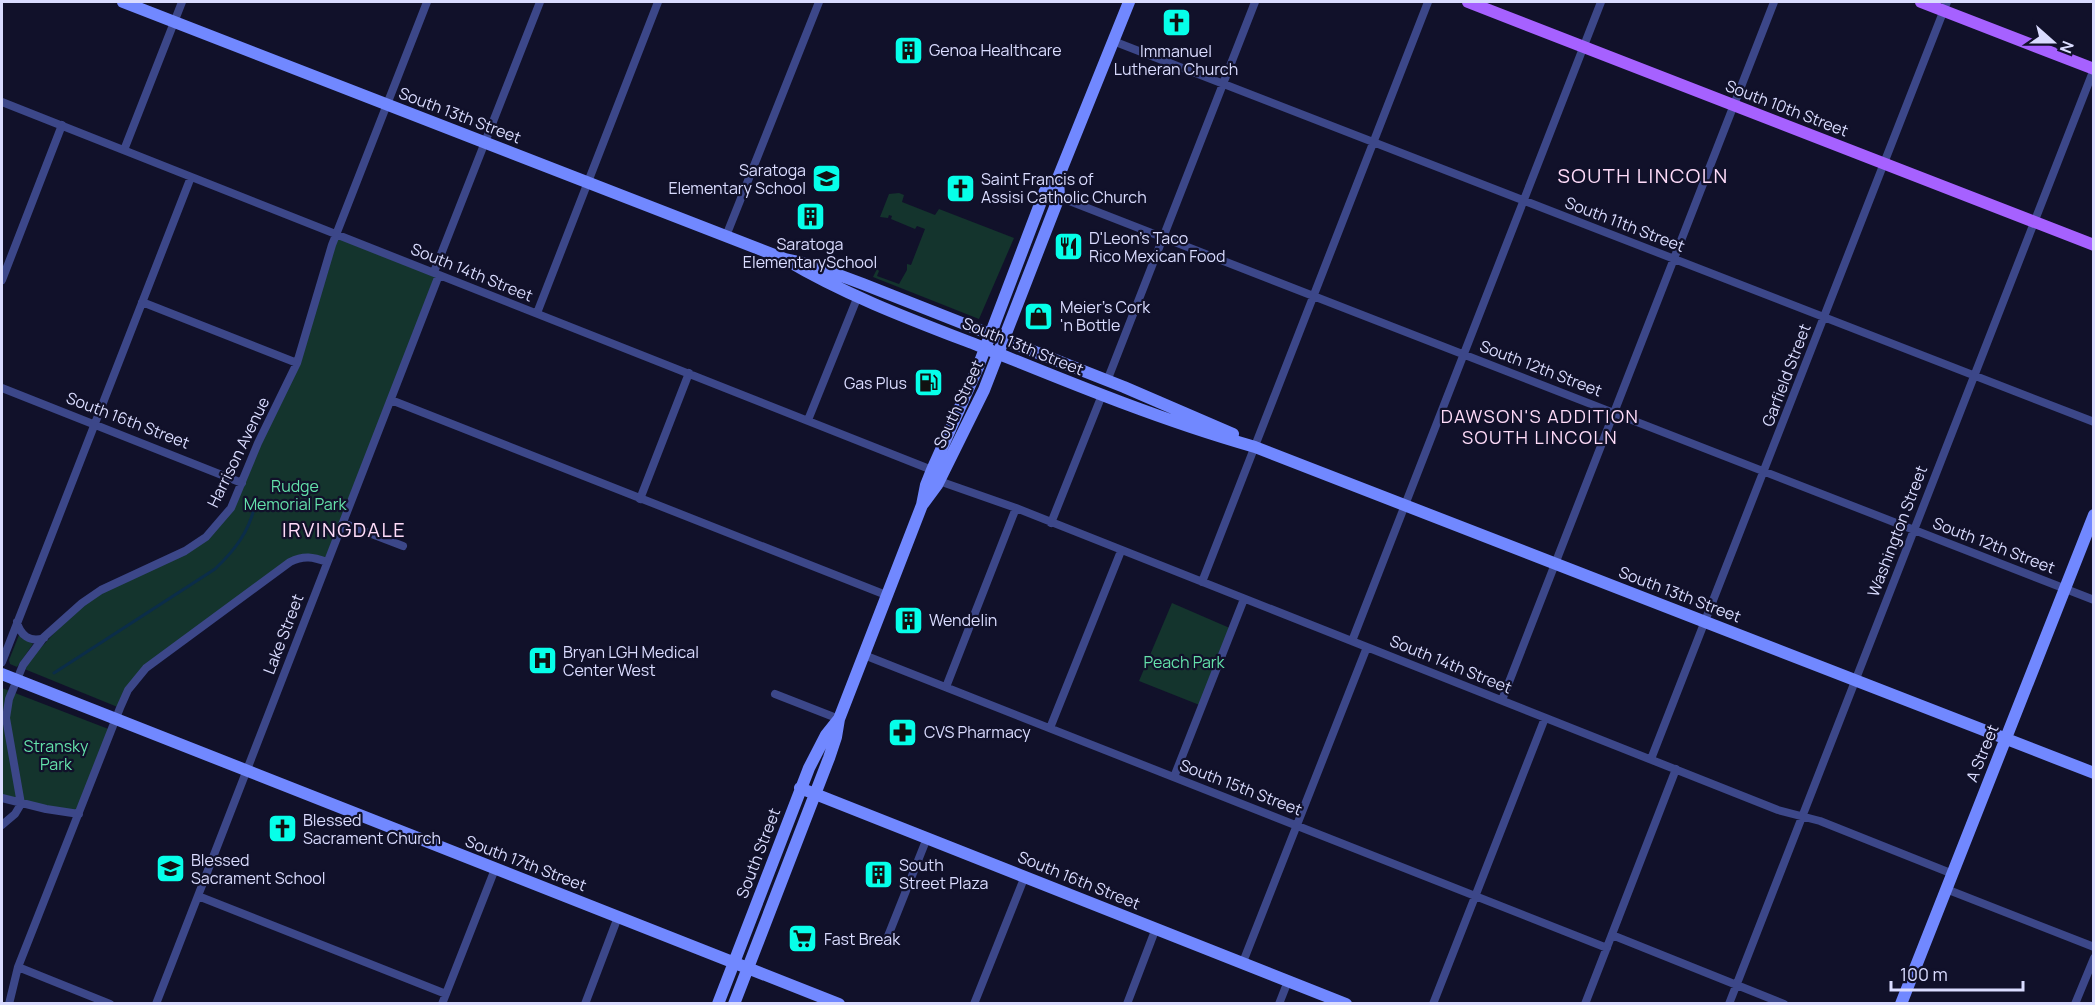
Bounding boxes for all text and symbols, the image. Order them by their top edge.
church icon: Immanuel Lutheran Church [1160,7,1192,39]
north arrow [2023,12,2083,72]
building icon: Genoa Healthcare [892,34,924,66]
text: N [2055,38,2079,57]
place label: Genoa Healthcare [929,39,1062,61]
place label: Immanuel Lutheran Church [1114,40,1238,80]
street label: South 10th Street [1722,74,1852,142]
street label: South 13th Street [396,82,524,148]
place label: Saratoga Elementary School [668,159,806,199]
district label: SOUTH LINCOLN [1557,162,1729,189]
school or university icon: Saratoga Elementary School [811,163,843,195]
place label: Saint Francis of Assisi Catholic Church [981,168,1147,208]
church icon: Saint Francis of Assisi Catholic Church [944,172,976,204]
street label: South 11th Street [1562,191,1688,257]
building icon: Saratoga ElementarySchool [794,200,826,232]
place label: D'Leon's Taco Rico Mexican Food [1089,227,1225,267]
restaurant icon: D'Leon's Taco Rico Mexican Food [1052,231,1084,263]
place label: Saratoga ElementarySchool [743,233,877,273]
street label: South 14th Street [408,238,536,306]
place label: Meier's Cork 'n Bottle [1060,296,1151,336]
shop icon: Meier's Cork 'n Bottle [1023,300,1055,332]
street label: South 13th Street [959,312,1087,380]
street label: Garfield Street [1756,320,1816,430]
street label: South 12th Street [1477,335,1605,401]
street label: South Street [928,356,988,452]
fuel station icon: Gas Plus [912,367,944,399]
place label: Gas Plus [844,372,907,394]
street label: South 16th Street [63,386,193,454]
street label: Harrison Avenue [202,393,274,511]
district label: DAWSON'S ADDITION SOUTH LINCOLN [1441,404,1639,449]
street label: Washington Street [1862,462,1932,600]
park label: Rudge Memorial Park [244,475,347,515]
street label: South 12th Street [1930,512,2058,578]
district label: IRVINGDALE [282,516,406,543]
street label: South 13th Street [1616,561,1744,627]
street label: Lake Street [258,591,308,677]
building icon: Wendelin [892,604,924,636]
place label: Wendelin [929,609,997,631]
street label: South 14th Street [1387,630,1515,698]
place label: Bryan LGH Medical Center West [563,641,699,681]
hospital icon: Bryan LGH Medical Center West [526,645,558,677]
park label: Peach Park [1143,651,1226,673]
pharmacy icon: CVS Pharmacy [887,716,919,748]
place label: CVS Pharmacy [924,721,1031,743]
street label: A Street [1961,721,2003,785]
park label: Stransky Park [24,735,89,775]
street label: South 15th Street [1177,754,1305,820]
street label: South Street [731,805,785,901]
place label: Blessed Sacrament Church [303,809,441,849]
church icon: Blessed Sacrament Church [266,813,298,845]
street label: South 17th Street [462,830,590,896]
street label: South 16th Street [1015,845,1143,915]
place label: Blessed Sacrament School [191,849,326,889]
school or university icon: Blessed Sacrament School [154,853,186,885]
place label: South Street Plaza [899,854,988,894]
building icon: South Street Plaza [862,858,894,890]
supermarket icon: Fast Break [787,923,819,955]
place label: Fast Break [824,928,901,950]
scale bar [1891,954,2023,992]
text: 100 m [1900,962,1948,986]

